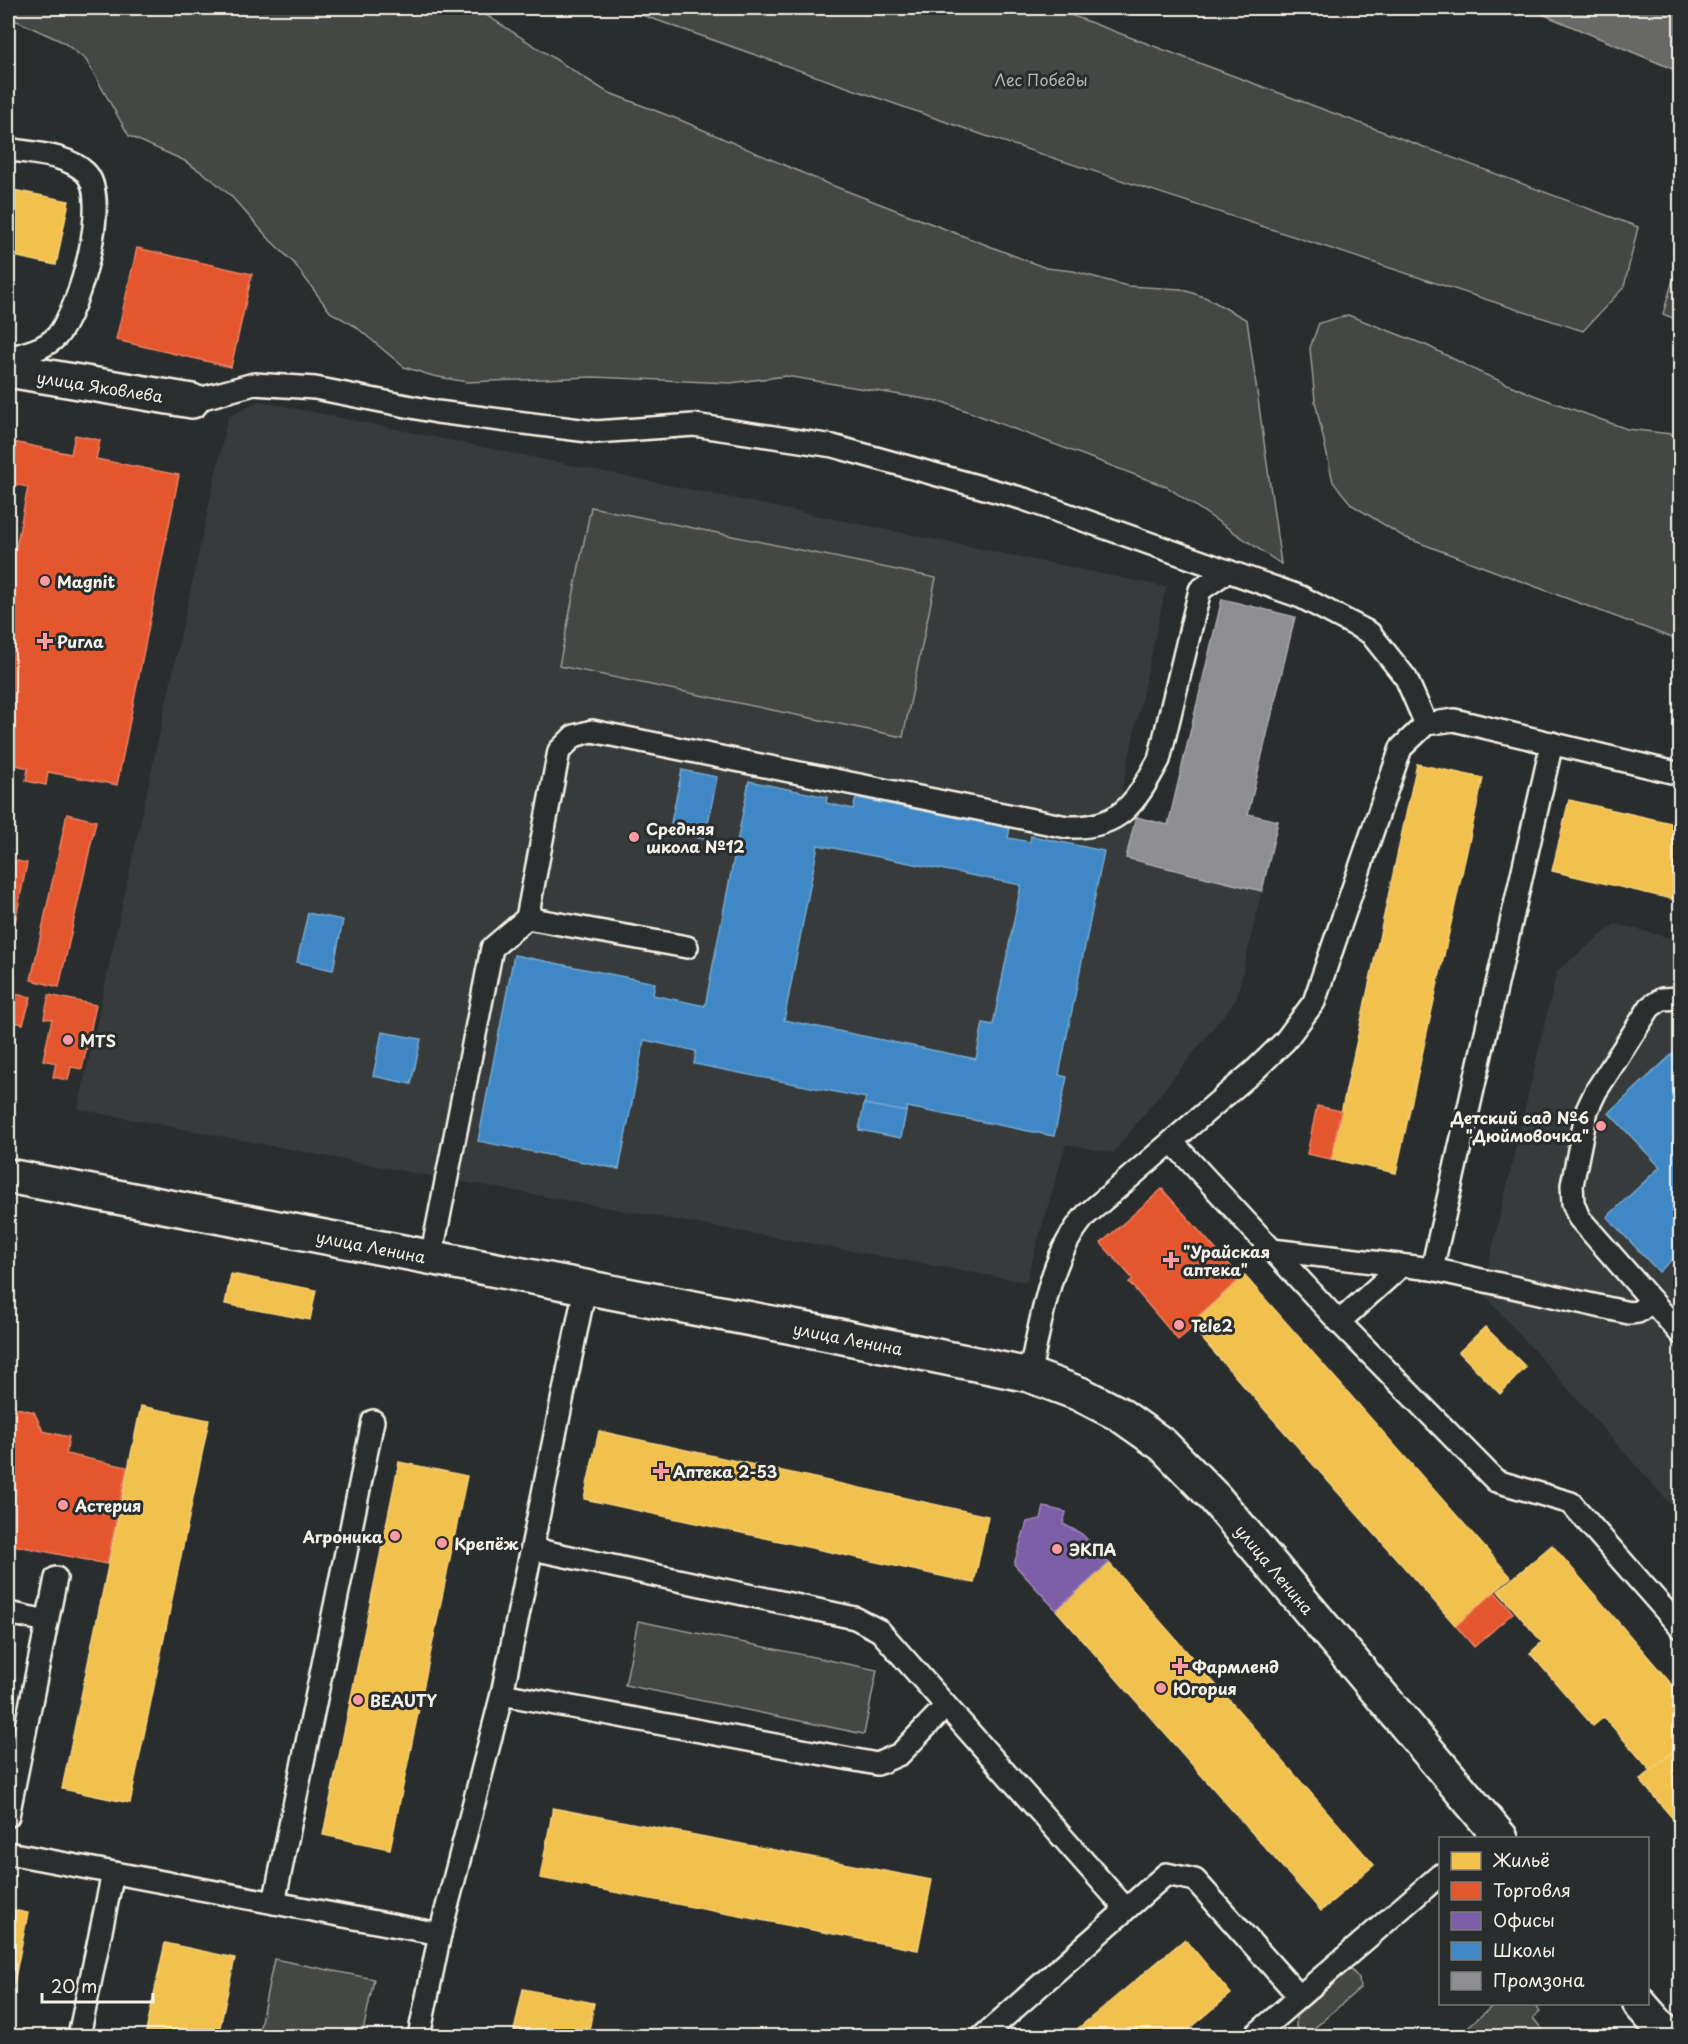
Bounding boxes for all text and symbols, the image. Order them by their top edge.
park label: Лес Победы [994,67,1088,91]
street label: улица Яковлева [35,364,165,408]
place label: Magnit [57,569,116,593]
marker: Magnit [38,574,52,588]
place label: Ригла [57,629,104,653]
marker: Ригла [38,634,52,648]
place label: Средняя школа №12 [646,816,745,858]
marker: Средняя школа №12 [627,830,641,844]
place label: MTS [80,1028,116,1052]
marker: MTS [61,1033,75,1047]
place label: Детский сад №6 "Дюймовочка" [1450,1105,1589,1147]
marker: Детский сад №6 "Дюймовочка" [1594,1119,1608,1133]
street label: улица Ленина [314,1224,428,1268]
place label: "Урайская аптека" [1183,1239,1270,1281]
marker: "Урайская аптека" [1164,1253,1178,1267]
place label: Tele2 [1191,1313,1233,1337]
street label: улица Ленина [791,1316,905,1360]
marker: Tele2 [1172,1318,1186,1332]
place label: Аптека 2-53 [673,1459,777,1483]
marker: Аптека 2-53 [654,1464,668,1478]
place label: Астерия [74,1493,141,1517]
marker: Астерия [56,1498,70,1512]
street label: улица Ленина [1230,1519,1320,1619]
place label: Агроника [302,1524,383,1548]
marker: Агроника [388,1529,402,1543]
place label: Крепёж [454,1531,519,1555]
marker: Крепёж [435,1536,449,1550]
place label: ЭКПА [1069,1537,1117,1561]
marker: ЭКПА [1050,1542,1064,1556]
place label: Фармленд [1192,1654,1279,1678]
marker: Фармленд [1173,1659,1187,1673]
place label: Югория [1173,1676,1237,1700]
marker: Югория [1154,1681,1168,1695]
place label: BEAUTY [370,1688,438,1712]
marker: BEAUTY [351,1693,365,1707]
legend [1439,1837,1649,2005]
text: Жильё [1492,1846,1550,1873]
text: Торговля [1493,1876,1571,1903]
text: Офисы [1493,1906,1555,1933]
text: Школы [1493,1936,1556,1963]
scale bar [42,1966,153,2004]
text: Промзона [1493,1966,1585,1993]
text: 20 m [51,1972,97,1999]

